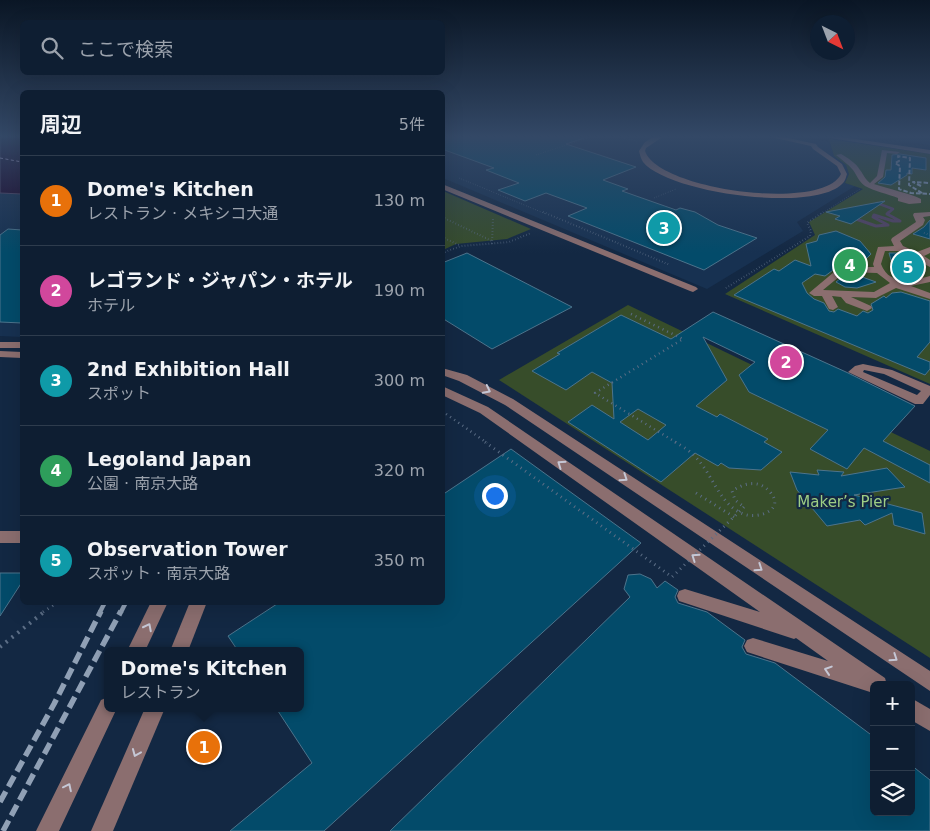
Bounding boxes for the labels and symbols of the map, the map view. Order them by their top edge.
north arrow [810,15,855,60]
pin: 3 [648,209,680,247]
pin: 4 [834,246,866,284]
pin: 5 [892,248,924,286]
pin: 2 [770,343,802,381]
one-way arrow [482,384,491,394]
one-way arrow [557,461,567,470]
one-way arrow [618,472,627,481]
your location [482,483,508,509]
park label: Maker’s Pier [797,493,889,511]
one-way arrow [691,554,701,563]
one-way arrow [753,562,763,571]
one-way arrow [142,623,152,632]
one-way arrow [889,652,898,662]
one-way arrow [824,666,833,676]
pin: 1 [188,728,220,766]
one-way arrow [131,748,142,757]
one-way arrow [62,783,73,792]

